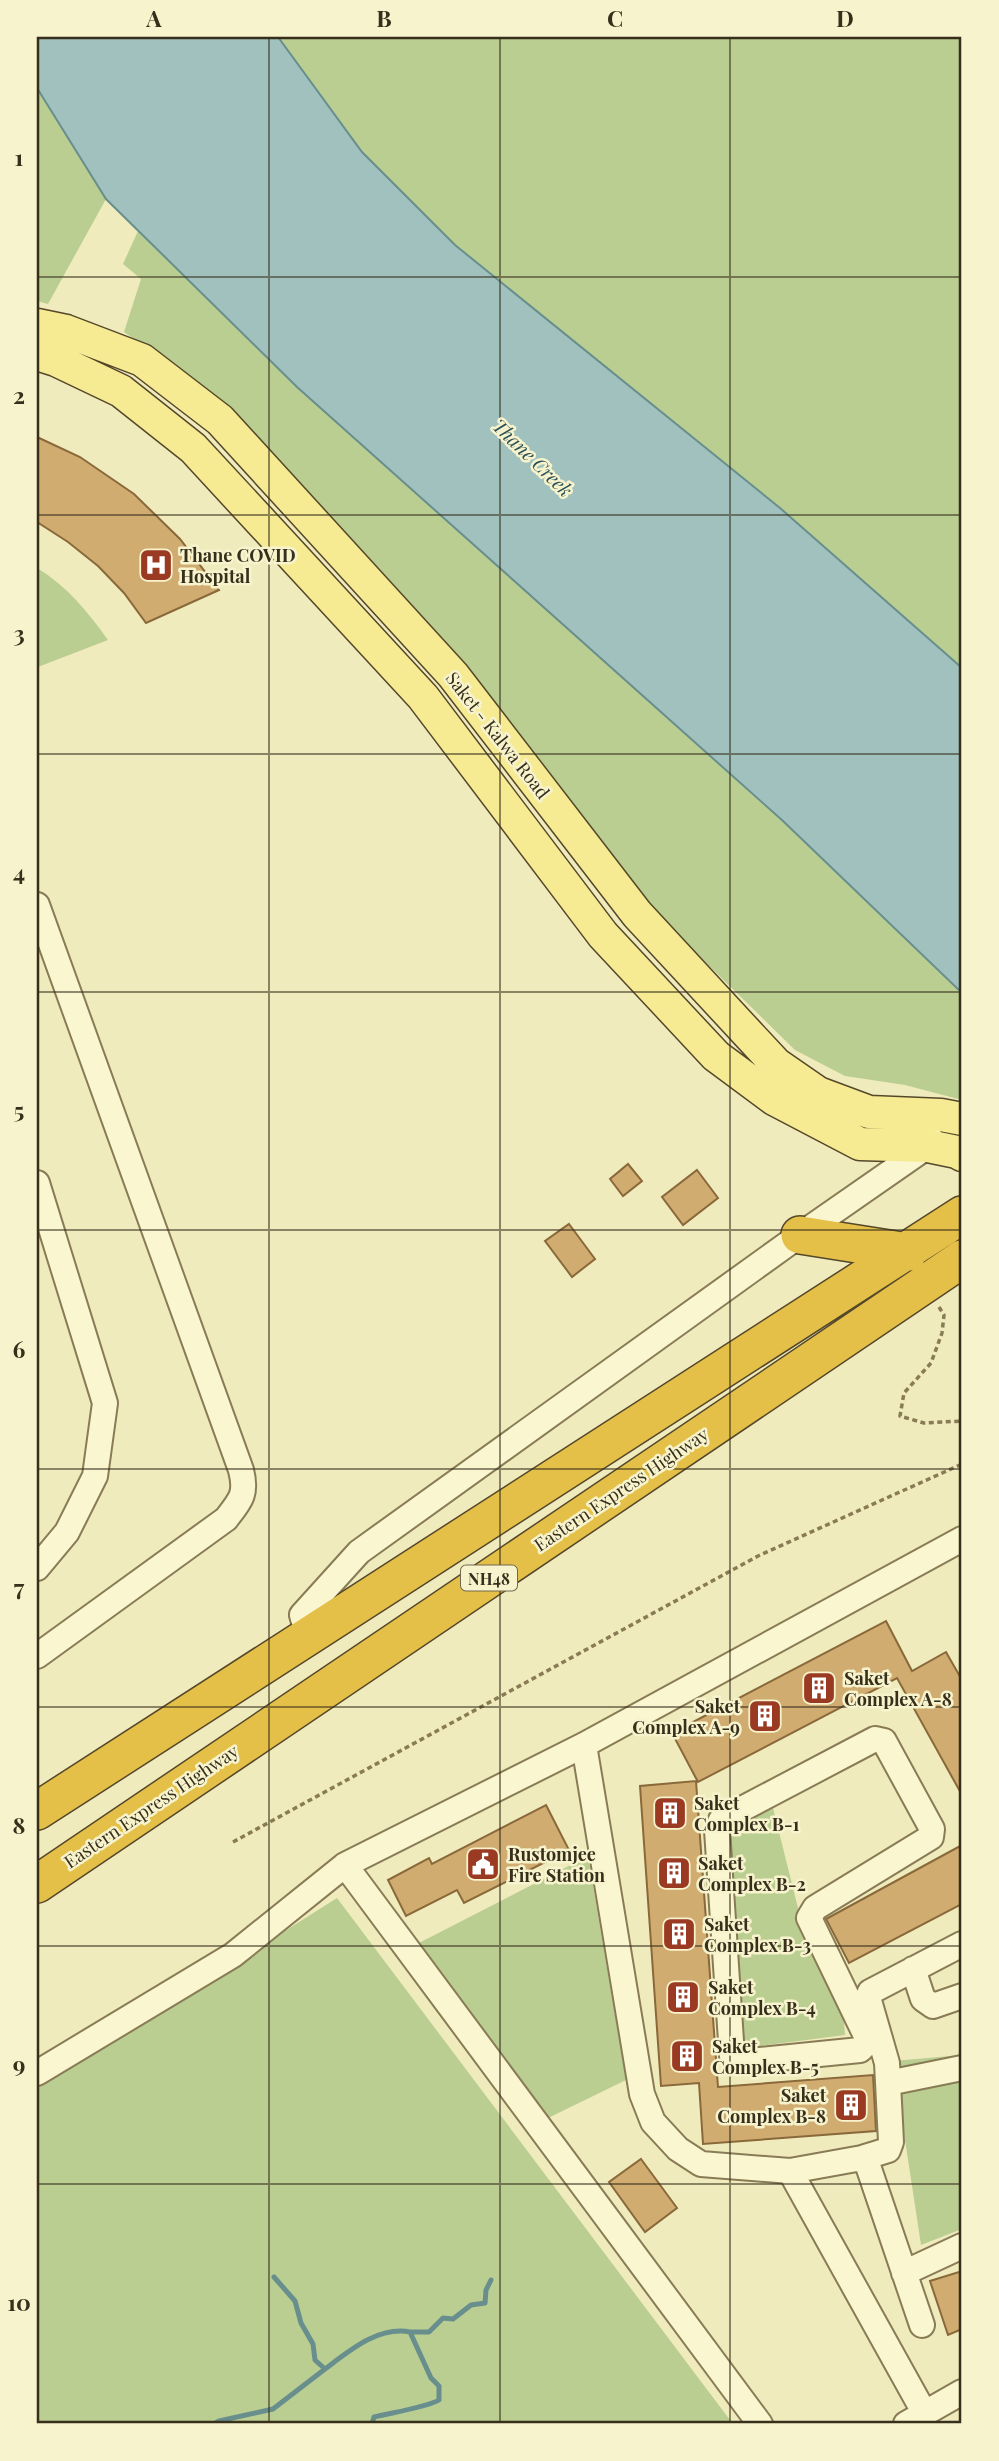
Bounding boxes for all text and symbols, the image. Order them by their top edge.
text: A [145,2,162,33]
text: B [376,2,392,33]
text: C [607,2,623,33]
text: D [836,2,854,33]
text: 1 [15,141,24,172]
text: 2 [13,379,25,410]
water label: Thane Creek [487,412,579,502]
place label: Thane COVID Hospital [180,543,296,588]
hospital icon: Thane COVID Hospital [137,546,175,584]
text: 3 [13,617,25,648]
street label: Saket - Kalwa Road [441,667,556,804]
text: 4 [13,856,25,887]
text: 5 [14,1094,24,1125]
text: 6 [13,1333,26,1364]
street label: Eastern Express Highway [529,1422,713,1556]
road number: NH48 [461,1566,517,1590]
text: 7 [14,1571,25,1602]
place label: Saket Complex A-8 [844,1666,952,1711]
building icon: Saket Complex A-8 [800,1669,838,1707]
place label: Saket Complex A-9 [632,1694,741,1739]
building icon: Saket Complex A-9 [746,1697,784,1735]
street label: Eastern Express Highway [59,1739,243,1873]
place label: Saket Complex B-1 [694,1791,799,1836]
building icon: Saket Complex B-1 [651,1794,689,1832]
text: 8 [13,1809,25,1840]
place label: Rustomjee Fire Station [508,1842,605,1887]
public building icon: Rustomjee Fire Station [464,1845,502,1883]
place label: Saket Complex B-2 [698,1851,806,1896]
building icon: Saket Complex B-2 [655,1854,693,1892]
place label: Saket Complex B-3 [704,1912,811,1957]
building icon: Saket Complex B-3 [660,1915,698,1953]
place label: Saket Complex B-4 [708,1975,816,2020]
building icon: Saket Complex B-4 [664,1978,702,2016]
place label: Saket Complex B-5 [712,2034,819,2079]
building icon: Saket Complex B-5 [668,2037,706,2075]
text: 9 [13,2048,25,2079]
place label: Saket Complex B-8 [717,2083,827,2128]
building icon: Saket Complex B-8 [832,2086,870,2124]
text: 10 [7,2286,31,2317]

